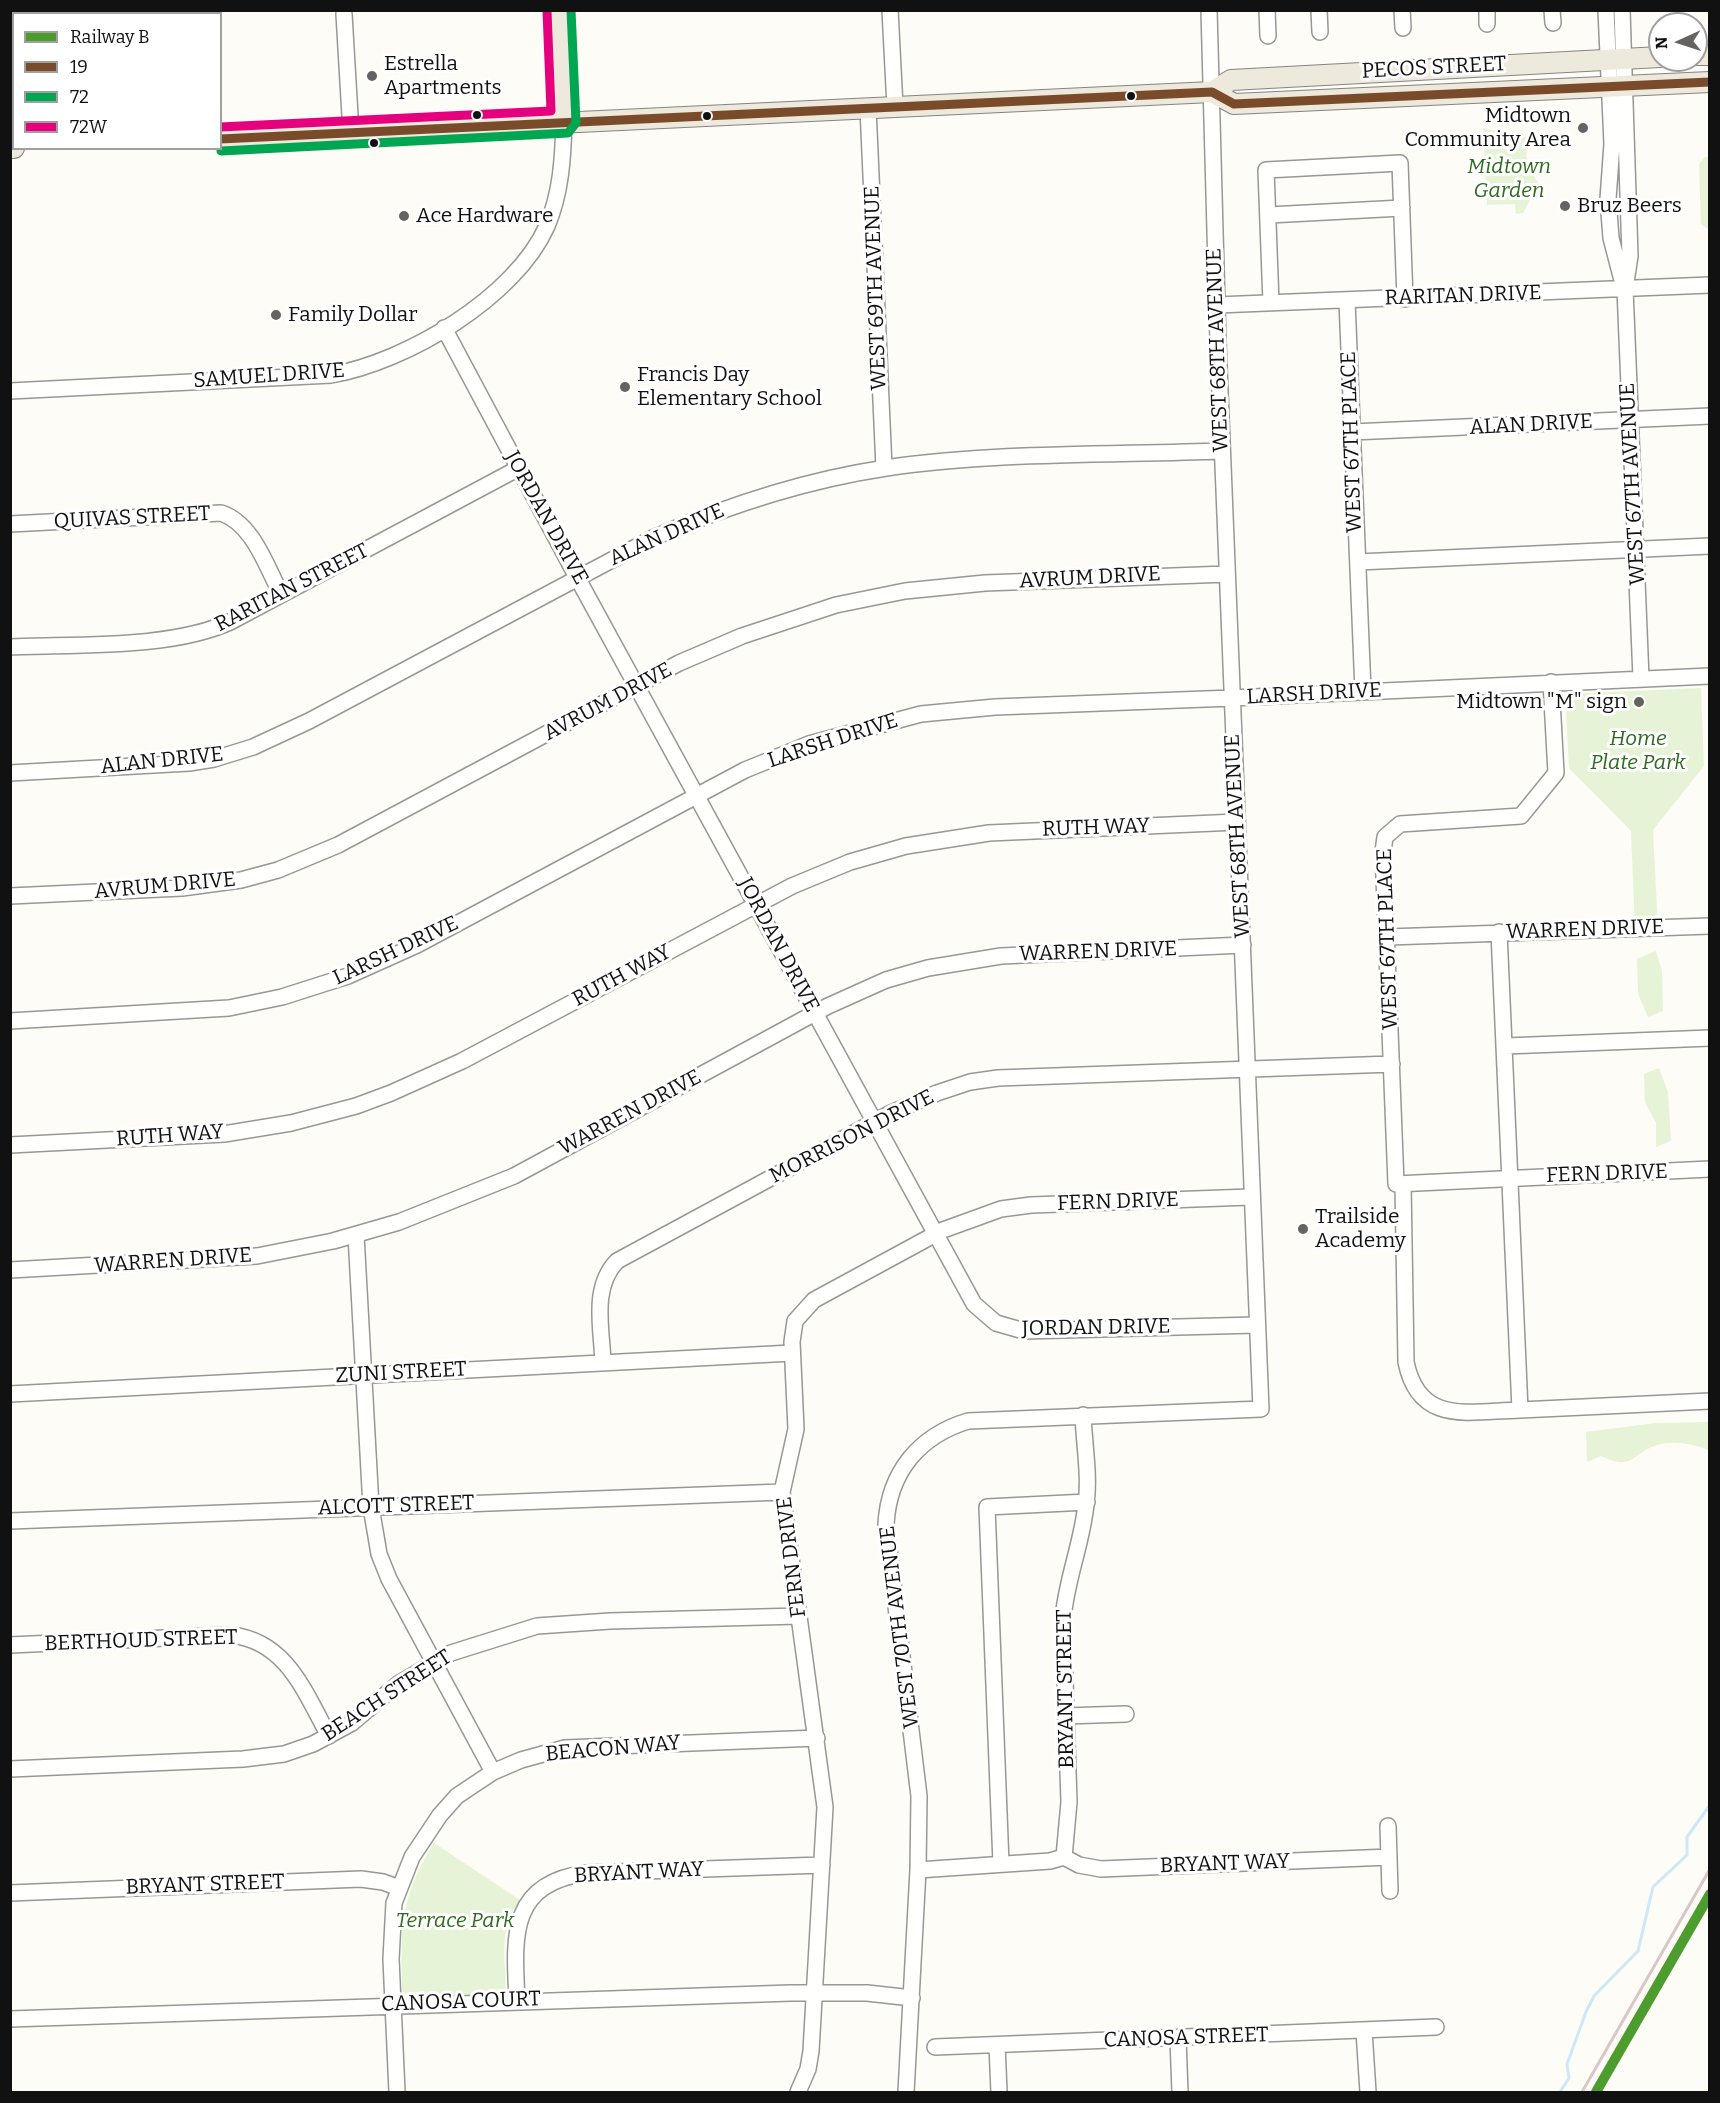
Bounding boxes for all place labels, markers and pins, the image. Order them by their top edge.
place label: Estrella Apartments [384,51,502,101]
marker: Estrella Apartments [365,69,379,83]
unlabelled marker [1125,90,1137,102]
place label: Midtown Community Area [1404,103,1571,153]
unlabelled marker [471,109,483,121]
unlabelled marker [701,110,713,122]
marker: Midtown Community Area [1576,121,1590,135]
unlabelled marker [368,137,380,149]
place label: Bruz Beers [1577,193,1682,219]
marker: Bruz Beers [1558,199,1572,213]
place label: Ace Hardware [416,203,553,229]
marker: Ace Hardware [397,209,411,223]
place label: Family Dollar [288,302,418,328]
marker: Family Dollar [269,308,283,322]
place label: Francis Day Elementary School [637,362,822,412]
marker: Francis Day Elementary School [618,380,632,394]
place label: Midtown "M" sign [1456,689,1627,715]
marker: Midtown "M" sign [1632,695,1646,709]
place label: Trailside Academy [1315,1204,1406,1254]
marker: Trailside Academy [1296,1222,1310,1236]

